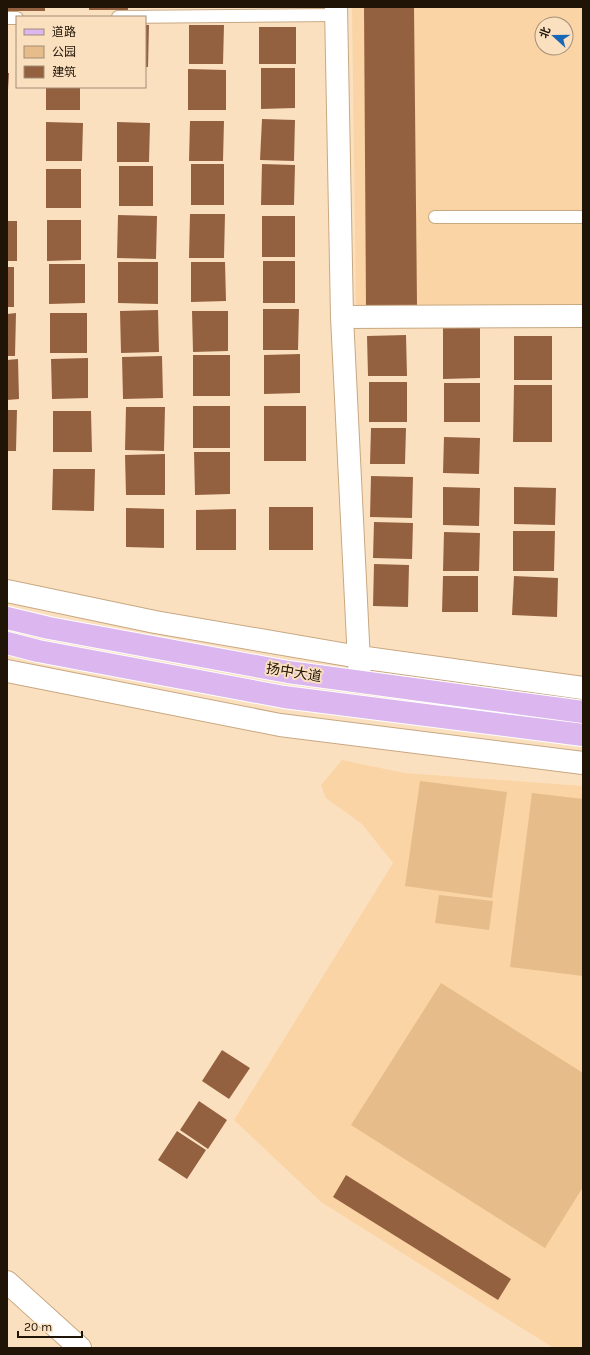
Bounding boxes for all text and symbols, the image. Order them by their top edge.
legend [16,16,146,88]
north arrow [534,16,574,56]
text: 道路 [52,25,76,39]
text: 北 [537,25,553,40]
text: 公园 [52,45,76,59]
text: 建筑 [52,65,76,79]
street label: 扬中大道 [265,660,323,685]
scale bar [18,1313,82,1339]
text: 20 m [24,1320,52,1334]

